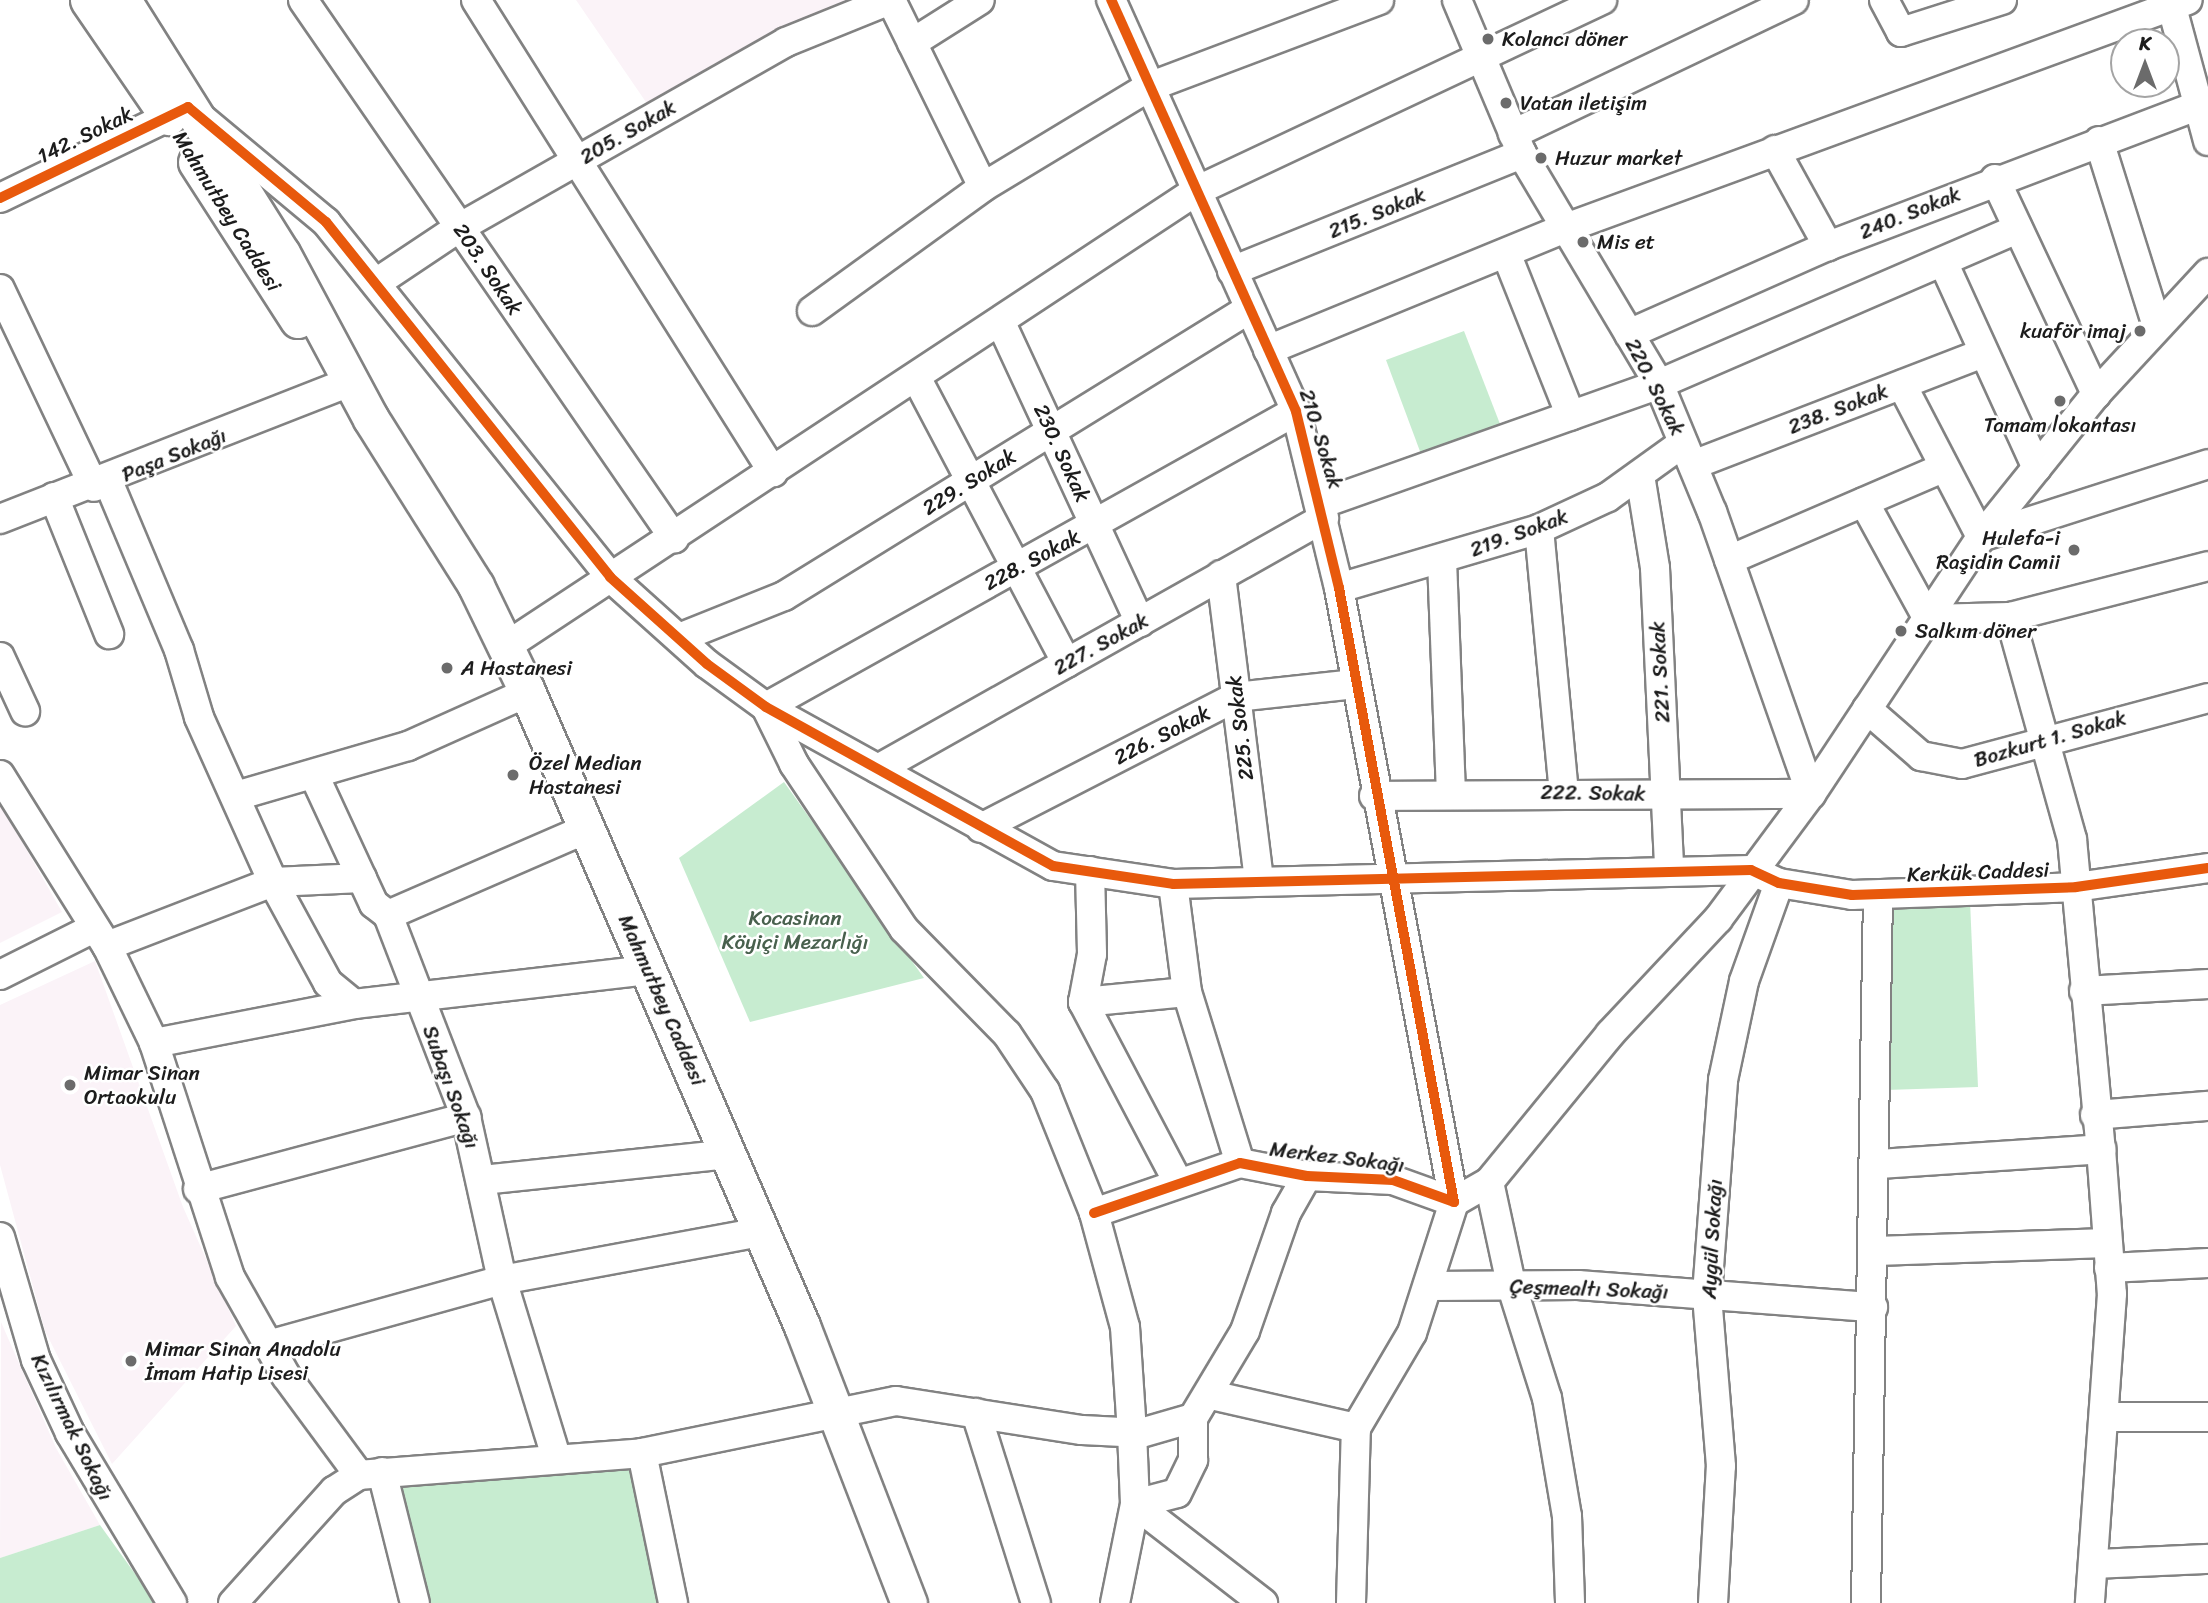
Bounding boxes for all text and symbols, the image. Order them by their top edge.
place label: Kolancı döner [1502,26,1627,52]
text: K [2139,27,2151,60]
north arrow [2110,28,2180,98]
marker: Kolancı döner [1480,31,1496,47]
place label: Vatan iletişim [1520,90,1647,116]
street label: 205. Sokak [575,94,681,170]
marker: Vatan iletişim [1498,95,1514,111]
street label: 142. Sokak [33,101,137,169]
street label: Mahmutbey Caddesi [168,127,286,295]
place label: Huzur market [1555,145,1683,171]
marker: Huzur market [1533,150,1549,166]
street label: 240. Sokak [1856,181,1964,245]
street label: 215. Sokak [1325,182,1429,244]
street label: 203. Sokak [448,218,528,320]
place label: Mis et [1597,229,1655,255]
marker: Mis et [1575,234,1591,250]
place label: kuaför imaj [2020,318,2126,344]
marker: kuaför imaj [2132,323,2148,339]
street label: 220. Sokak [1620,334,1690,440]
street label: 238. Sokak [1785,378,1891,440]
street label: 210. Sokak [1294,386,1348,492]
marker: Tamam lokantası [2052,393,2068,409]
street label: 230. Sokak [1028,400,1096,506]
place label: Tamam lokantası [1983,412,2137,438]
street label: Paşa Sokağı [118,423,230,487]
street label: 229. Sokak [918,443,1020,521]
street label: 219. Sokak [1467,504,1571,562]
street label: 228. Sokak [980,524,1084,596]
place label: Hulefa-i Raşidin Camii [1936,525,2060,575]
marker: Hulefa-i Raşidin Camii [2066,542,2082,558]
street label: 227. Sokak [1049,608,1153,680]
place label: Salkım döner [1915,618,2036,644]
street label: 221. Sokak [1645,621,1675,723]
marker: Salkım döner [1893,623,1909,639]
place label: A Hastanesi [461,655,572,681]
marker: A Hastanesi [439,660,455,676]
street label: 225. Sokak [1221,674,1259,782]
street label: 226. Sokak [1110,700,1214,770]
street label: Bozkurt 1. Sokak [1971,705,2129,773]
place label: Özel Median Hastanesi [529,750,641,800]
marker: Özel Median Hastanesi [503,765,523,785]
street label: 222. Sokak [1540,779,1646,807]
street label: Kerkük Caddesi [1907,857,2049,887]
park label: Kocasinan Köyiçi Mezarlığı [721,905,869,955]
street label: Mahmutbey Caddesi [613,911,711,1089]
street label: Subaşı Sokağı [417,1022,485,1152]
place label: Mimar Sinan Ortaokulu [84,1060,200,1110]
marker: Mimar Sinan Ortaokulu [62,1077,78,1093]
street label: Merkez Sokağı [1268,1136,1406,1178]
street label: Aygül Sokağı [1696,1178,1728,1300]
street label: Çeşmealtı Sokağı [1509,1274,1669,1304]
place label: Mimar Sinan Anadolu İmam Hatip Lisesi [145,1336,341,1386]
street label: Kızılırmak Sokağı [26,1350,118,1504]
marker: Mimar Sinan Anadolu İmam Hatip Lisesi [123,1353,139,1369]

